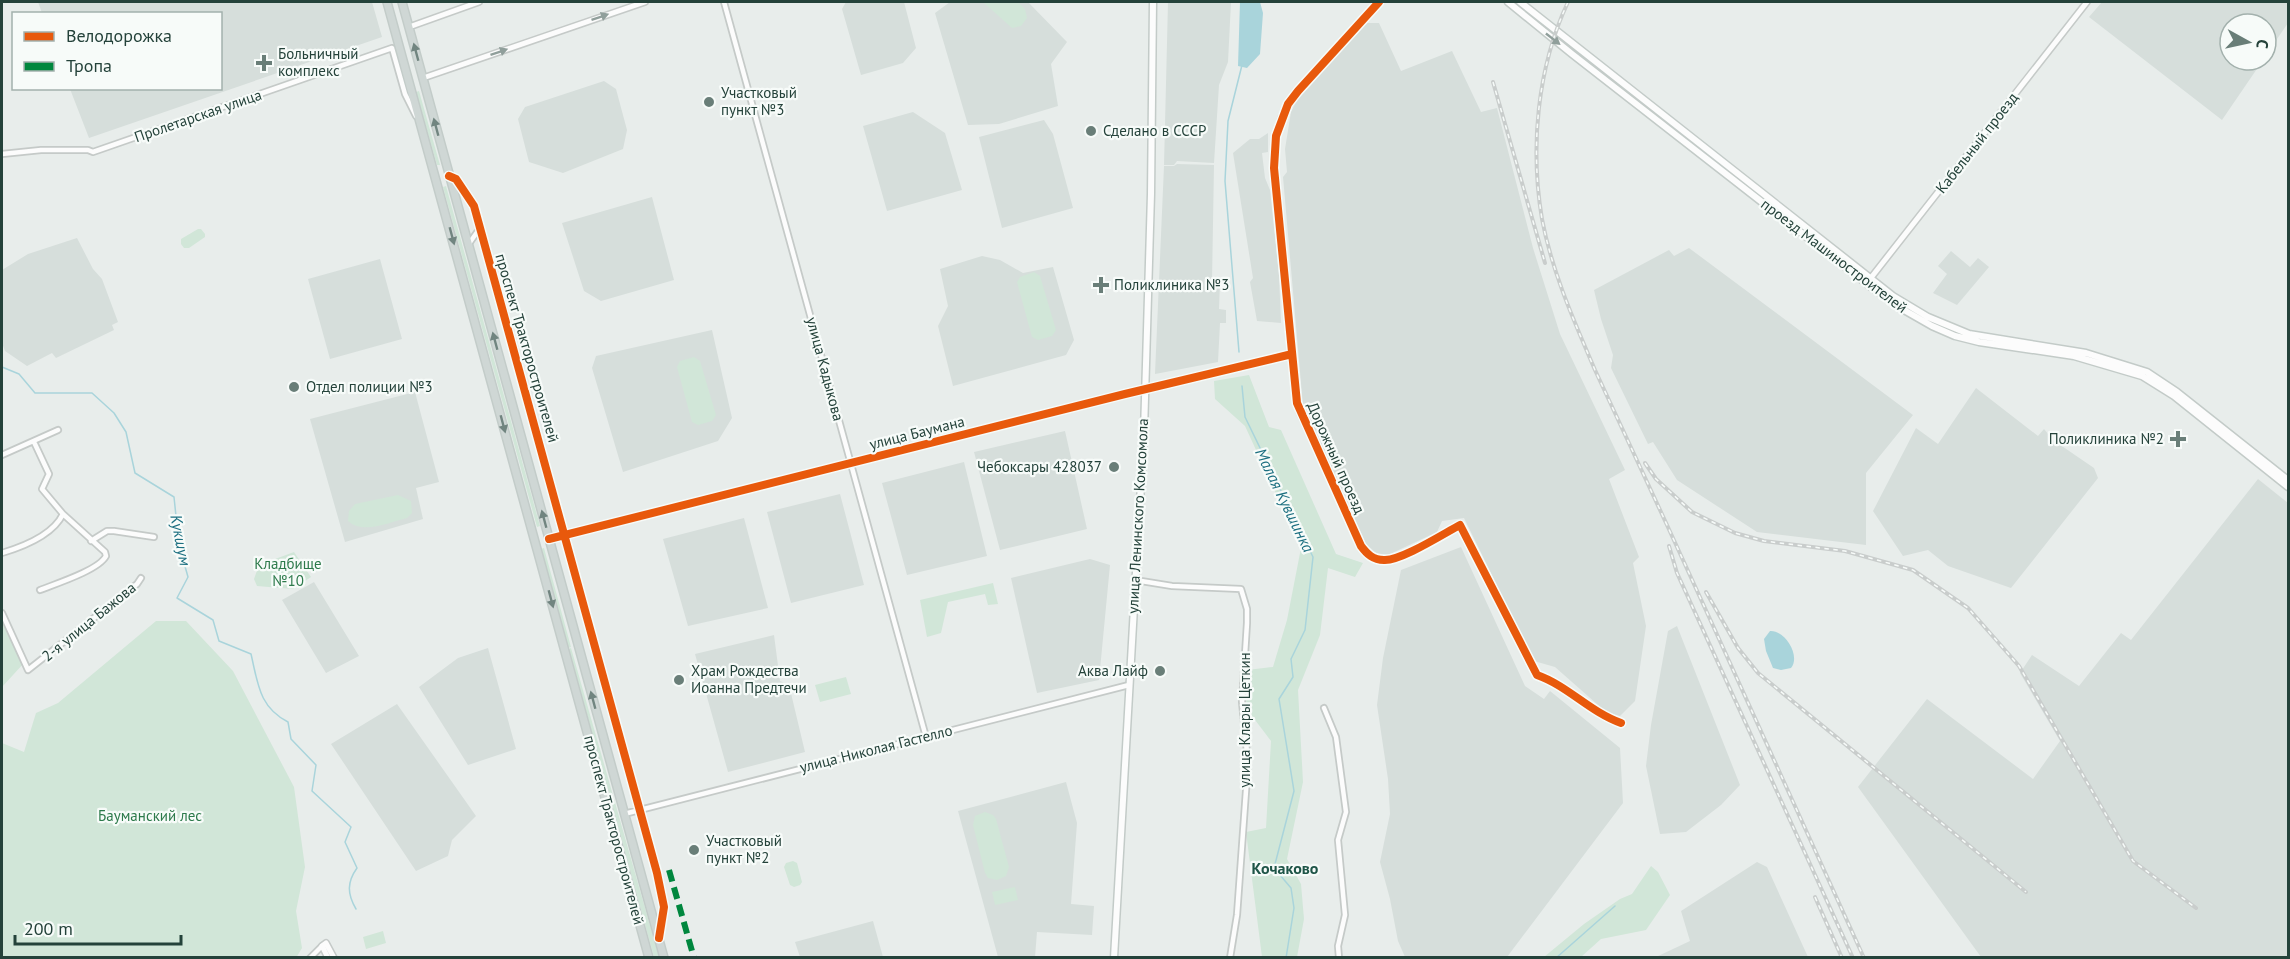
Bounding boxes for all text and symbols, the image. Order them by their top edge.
one-way arrow [591,11,609,21]
legend [12,12,222,90]
north arrow [2218,12,2278,72]
text: Велодорожка [66,24,172,47]
one-way arrow [1545,33,1561,46]
text: С [2252,38,2273,50]
one-way arrow [410,43,420,62]
place label: Больничный комплекс [278,44,359,80]
one-way arrow [490,46,508,56]
text: Тропа [66,54,112,77]
marker: Больничный комплекс [255,54,273,72]
place label: Участковый пункт №3 [721,83,797,119]
street label: Пролетарская улица [132,85,264,146]
street label: Кабельный проезд [1931,88,2022,197]
marker: Участковый пункт №3 [702,95,716,109]
one-way arrow [431,118,440,136]
place label: Сделано в СССР [1103,121,1206,140]
marker: Сделано в СССР [1084,124,1098,138]
street label: проезд Машиностроителей [1757,194,1911,317]
one-way arrow [447,227,457,245]
street label: проспект Тракторостроителей [491,251,564,444]
place label: Поликлиника №3 [1114,275,1229,294]
marker: Поликлиника №3 [1092,276,1110,294]
street label: улица Кадыкова [802,315,848,423]
one-way arrow [489,331,499,350]
place label: Отдел полиции №3 [306,377,433,396]
marker: Отдел полиции №3 [287,380,301,394]
street label: Дорожный проезд [1303,399,1370,517]
street label: улица Баумана [867,411,966,454]
one-way arrow [499,415,508,433]
street label: улица Ленинского Комсомола [1123,418,1152,614]
place label: Поликлиника №2 [2049,429,2164,448]
marker: Поликлиника №2 [2169,430,2187,448]
water label: Малая Кувшинка [1251,445,1319,555]
place label: Чебоксары 428037 [977,457,1102,476]
marker: Чебоксары 428037 [1107,460,1121,474]
one-way arrow [539,510,548,528]
water label: Кукшум [166,513,196,567]
park label: Кладбище №10 [254,554,322,590]
street label: 2-я улица Бажова [38,578,139,665]
one-way arrow [547,590,557,608]
street label: улица Клары Цеткин [1235,652,1254,788]
place label: Храм Рождества Иоанна Предтечи [691,661,807,697]
place label: Аква Лайф [1078,661,1148,680]
marker: Аква Лайф [1153,664,1167,678]
marker: Храм Рождества Иоанна Предтечи [672,673,686,687]
one-way arrow [588,691,598,709]
street label: улица Николая Гастелло [798,720,954,777]
street label: проспект Тракторостроителей [580,733,649,927]
park label: Бауманский лес [98,806,202,825]
place label: Участковый пункт №2 [706,831,782,867]
marker: Участковый пункт №2 [687,843,701,857]
district label: Кочаково [1252,858,1319,878]
scale bar [15,908,182,946]
text: 200 m [24,917,73,940]

